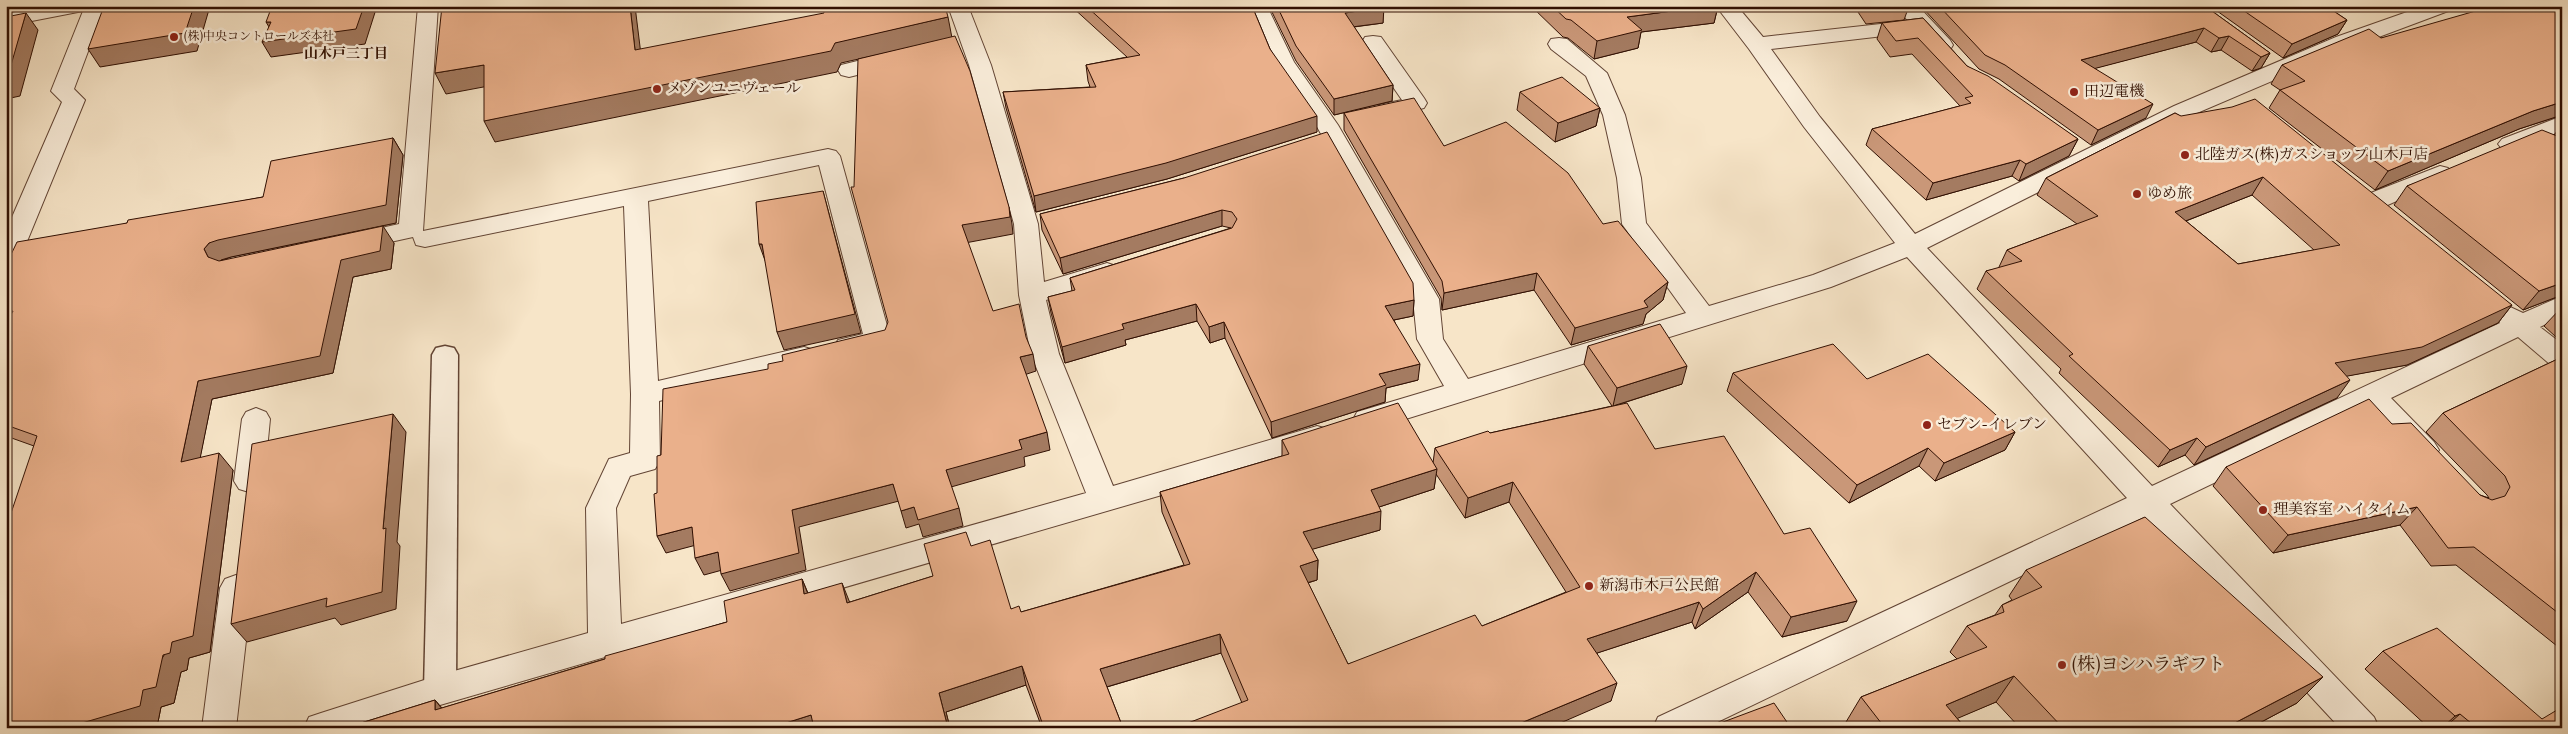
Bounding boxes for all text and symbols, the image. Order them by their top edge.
place label: (株)中央コントロールズ本社 [184,29,334,45]
marker: (株)中央コントロールズ本社 [168,31,180,43]
district label: 山木戸三丁目 [304,45,388,64]
place label: メゾンユニヴェール [667,79,801,100]
place label: 田辺電機 [2084,82,2144,103]
marker: メゾンユニヴェール [651,83,663,95]
marker: 田辺電機 [2068,86,2080,98]
place label: 北陸ガス(株)ガスショップ山木戸店 [2195,145,2428,166]
marker: 北陸ガス(株)ガスショップ山木戸店 [2179,149,2191,161]
place label: ゆめ旅 [2147,184,2192,205]
marker: ゆめ旅 [2131,188,2143,200]
place label: セブン-イレブン [1937,415,2047,436]
marker: セブン-イレブン [1921,419,1933,431]
place label: 理美容室 ハイタイム [2273,500,2411,521]
marker: 理美容室 ハイタイム [2257,504,2269,516]
place label: 新潟市木戸公民館 [1599,576,1719,597]
marker: 新潟市木戸公民館 [1583,580,1595,592]
place label: (株)ヨシハラギフト [2072,653,2225,678]
marker: (株)ヨシハラギフト [2056,659,2068,671]

